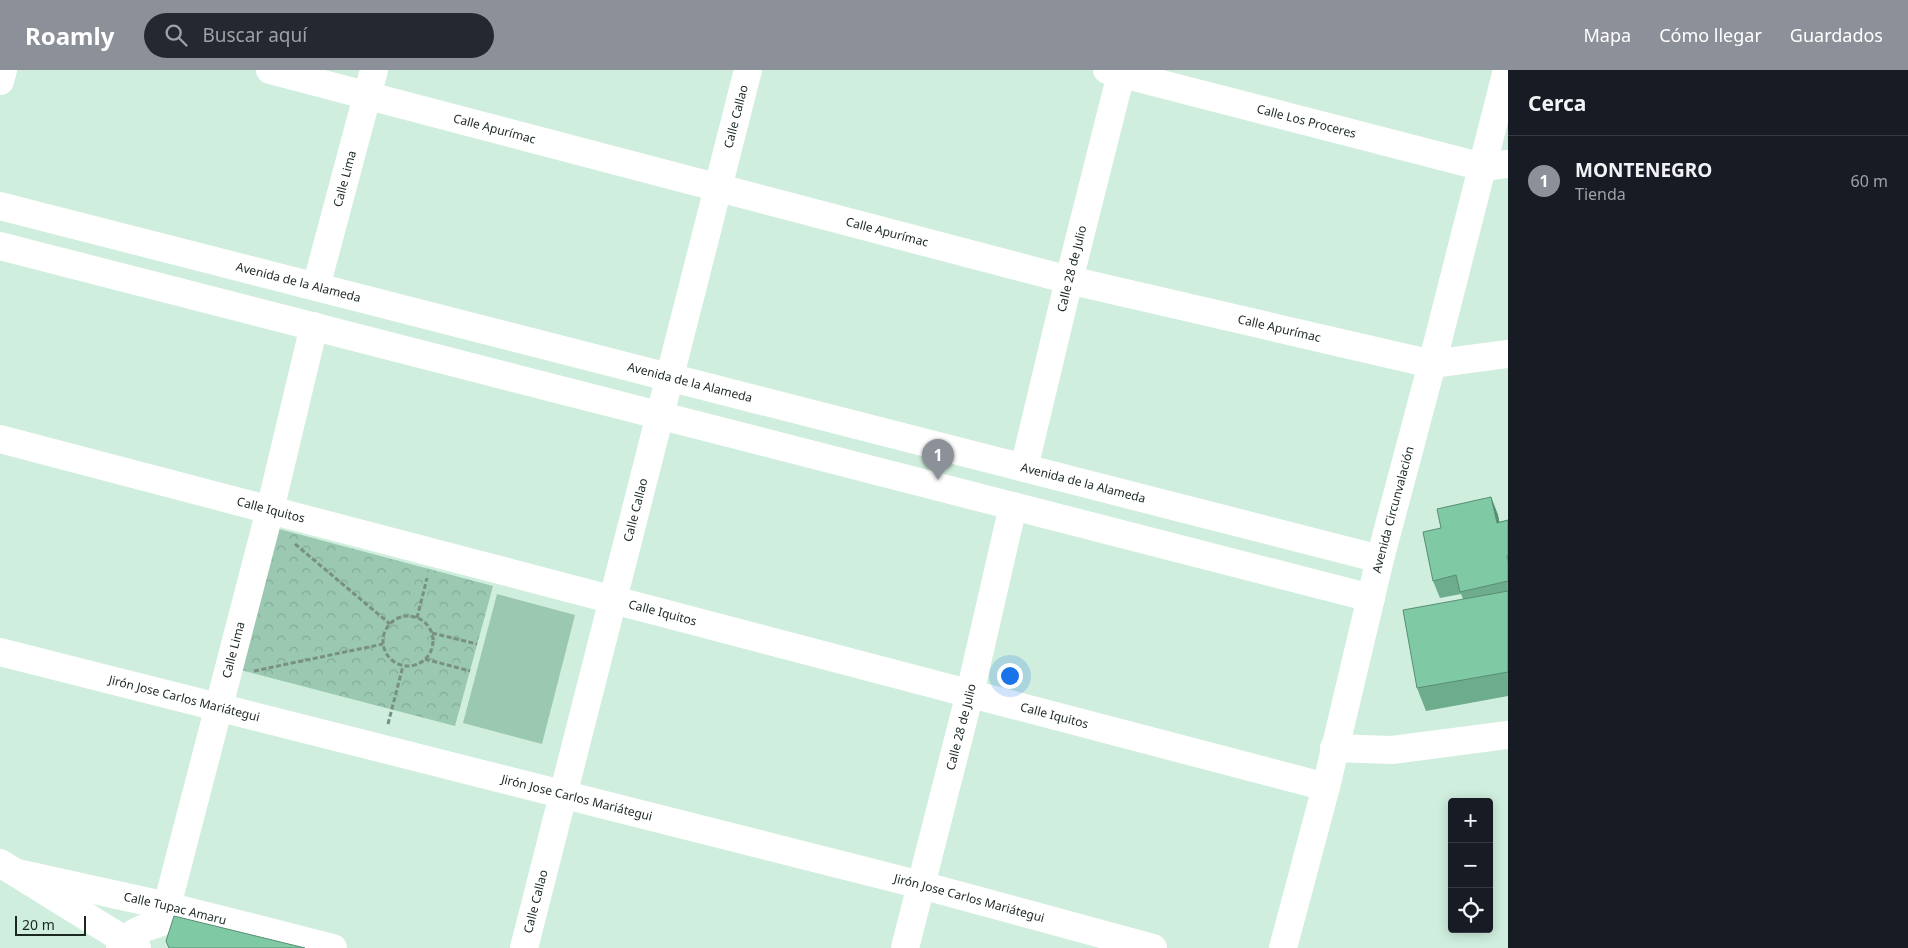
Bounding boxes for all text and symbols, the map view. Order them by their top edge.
search box [144,13,494,58]
text: Roamly [25,19,114,52]
icon: search [162,21,190,49]
text: Buscar aquí [202,22,307,48]
text: Mapa [1584,23,1631,47]
text: Cómo llegar [1659,23,1762,47]
text: Guardados [1790,23,1883,47]
street label: Calle Callao [719,83,752,150]
text: Cerca [1528,89,1586,117]
street label: Calle Los Proceres [1255,100,1358,142]
street label: Calle Apurímac [451,109,538,148]
street label: Calle Lima [329,149,360,209]
text: MONTENEGRO [1575,157,1712,183]
text: 1 [1539,170,1549,192]
text: 60 m [1851,170,1888,192]
text: Tienda [1575,183,1626,205]
street label: Calle Apurímac [844,213,931,251]
street label: Calle 28 de Julio [1053,223,1090,314]
street label: Avenida de la Alameda [234,258,363,306]
street label: Calle Apurímac [1236,310,1323,346]
street label: Avenida de la Alameda [626,358,754,406]
pin: 1 [922,439,954,480]
street label: Avenida Circunvalación [1368,444,1418,575]
street label: Avenida de la Alameda [1019,458,1147,507]
street label: Calle Callao [619,476,652,543]
street label: Calle Iquitos [235,493,307,527]
street label: Calle Iquitos [627,595,699,630]
street label: Calle Lima [218,620,249,680]
your location [997,663,1023,689]
street label: Jirón Jose Carlos Mariátegui [106,671,262,725]
street label: Calle 28 de Julio [942,682,980,772]
street label: Calle Iquitos [1019,698,1091,732]
street label: Jirón Jose Carlos Mariátegui [499,770,654,825]
map controls [1448,798,1493,933]
button: + [1448,798,1493,843]
button: − [1448,843,1493,888]
street label: Calle Callao [519,868,552,935]
street label: Jirón Jose Carlos Mariátegui [891,869,1046,926]
street label: Calle Tupac Amaru [122,888,228,929]
button: locate [1448,888,1493,933]
scale bar [15,913,86,936]
text: 20 m [22,915,55,934]

